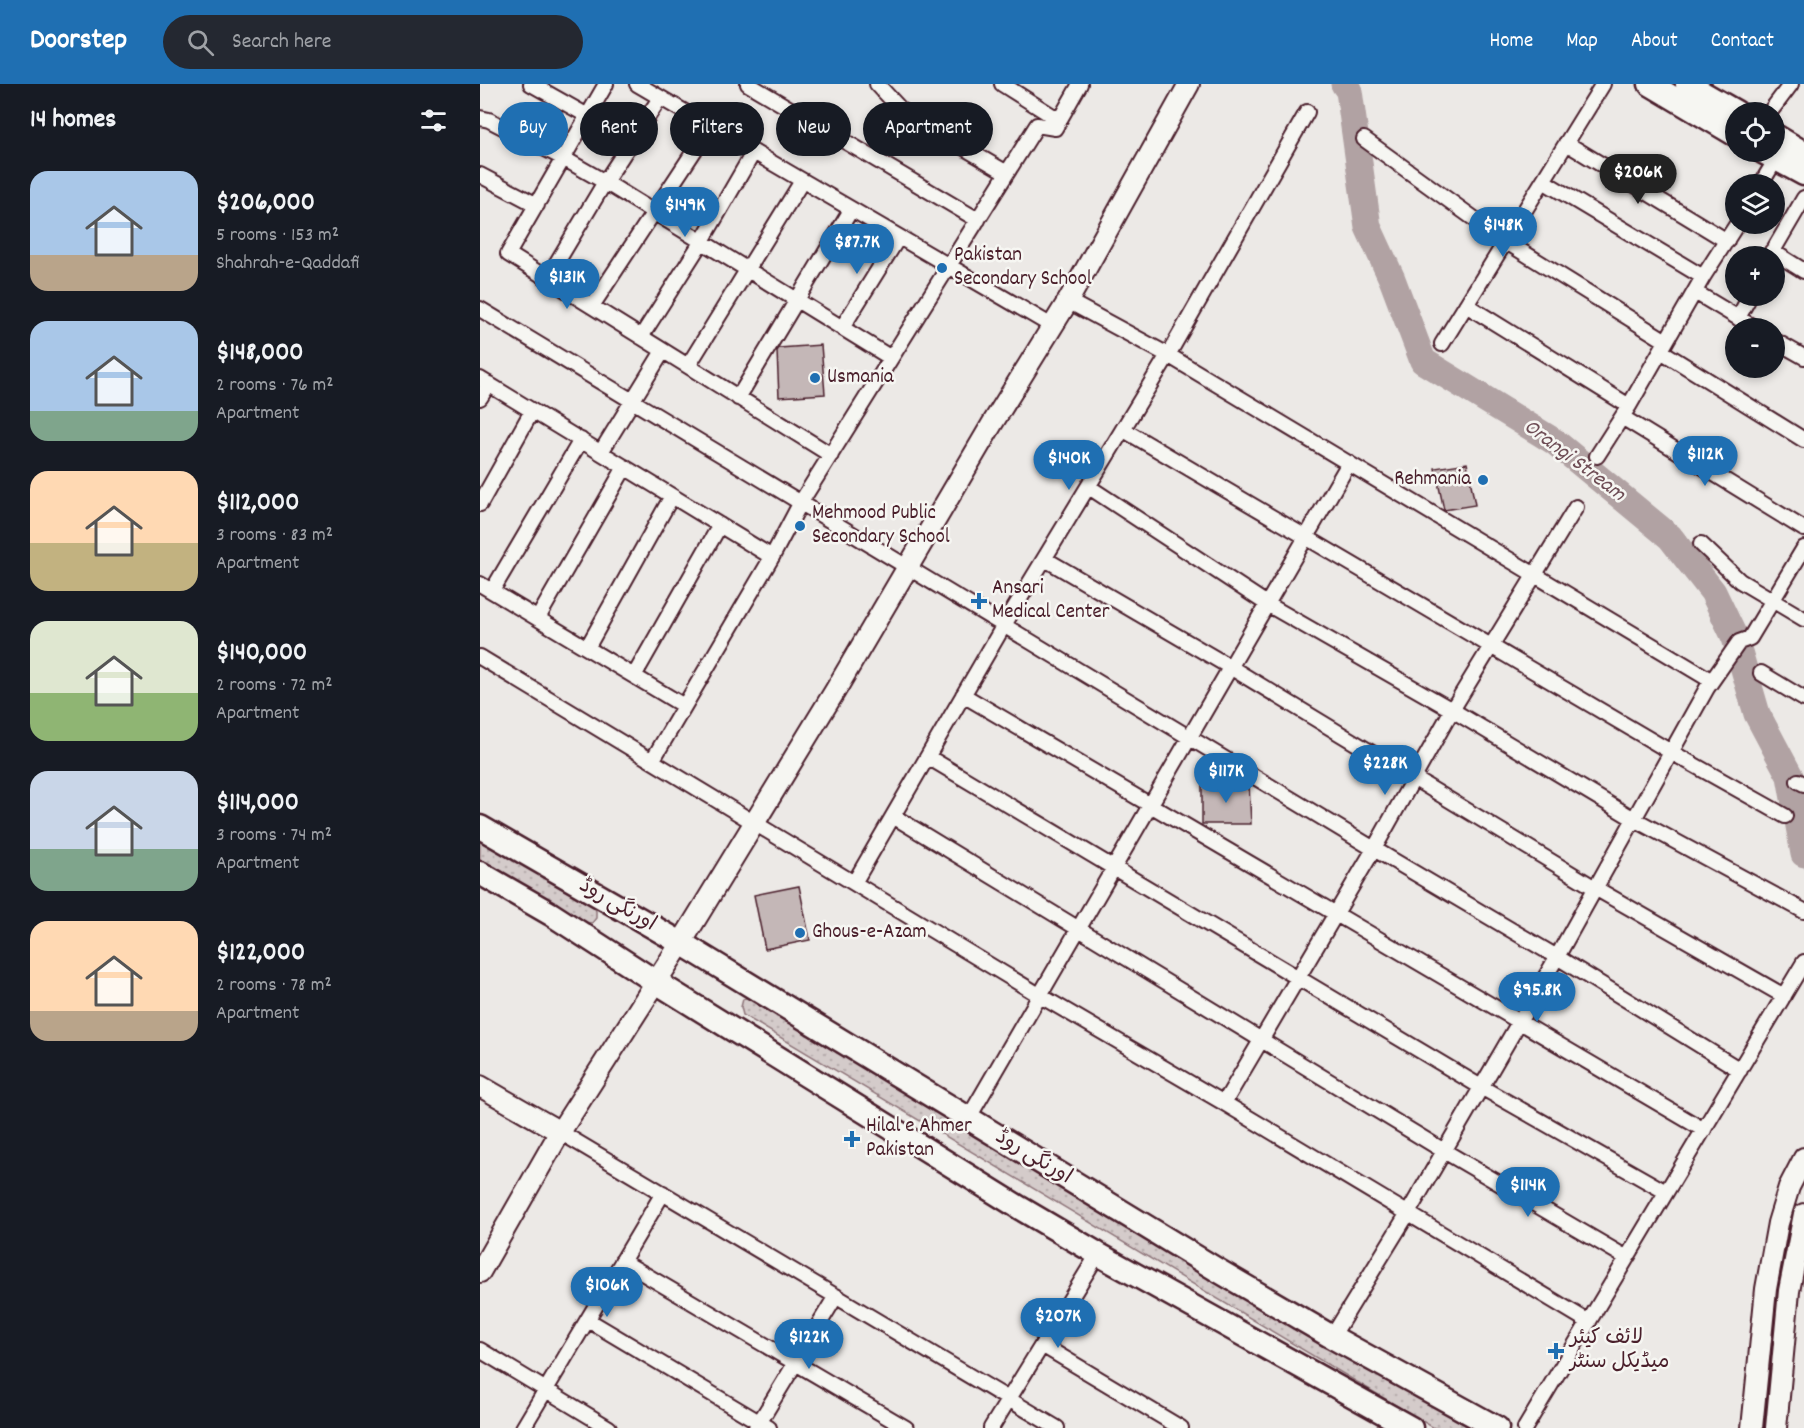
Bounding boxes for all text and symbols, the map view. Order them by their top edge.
search box [163,15,583,69]
text: Doorstep [30,22,127,62]
icon: search [184,26,217,59]
text: Search here [232,27,332,58]
text: Home [1489,27,1533,57]
text: Map [1566,27,1598,57]
text: About [1631,27,1678,57]
text: Contact [1711,27,1774,57]
text: 14 homes [30,102,116,139]
chip: Buy [498,102,568,156]
chip: Rent [580,102,658,156]
chip: Filters [670,102,764,156]
chip: New [776,102,851,156]
chip: Apartment [863,102,993,156]
map controls [1725,102,1785,378]
button: locate [1725,102,1785,162]
icon: filters [417,104,450,137]
pin: $206K [1596,154,1680,205]
text: $206K [1614,159,1662,187]
button: layers [1725,174,1785,234]
text: $206,000 [216,185,315,222]
pin: $149K [643,187,727,238]
text: $149K [664,192,706,220]
icon: home [78,195,150,267]
pin: $148K [1461,207,1545,258]
text: $148K [1483,212,1523,240]
text: 5 rooms · 153 m² [216,222,339,250]
pin: $87.7K [808,224,906,275]
text: $87.7K [834,229,880,257]
place label: Pakistan Secondary School [954,241,1092,295]
button: + [1725,246,1785,306]
text: Shahrah-e-Qaddafi [216,250,359,278]
pin: $131K [525,259,609,310]
marker: Pakistan Secondary School [935,261,949,275]
text: $131K [548,264,586,292]
button: − [1725,318,1785,378]
text: $148,000 [216,335,304,372]
icon: home [78,345,150,417]
place label: Usmania [827,363,895,393]
marker: Usmania [808,371,822,385]
text: 2 rooms · 76 m² [216,372,334,400]
text: Apartment [216,400,299,428]
water label: Orangi Stream [1516,412,1632,510]
pin: $112K [1663,436,1747,487]
pin: $140K [1027,440,1111,491]
text: $112K [1687,441,1723,469]
text: $140K [1048,445,1090,473]
place label: Rehmania [1394,465,1472,495]
marker: Rehmania [1476,473,1490,487]
text: $112,000 [216,485,299,522]
icon: home [78,495,150,567]
place label: Mehmood Public Secondary School [812,499,950,553]
marker: Mehmood Public Secondary School [793,519,807,533]
text: 3 rooms · 83 m² [216,522,333,550]
text: Apartment [216,550,299,578]
place label: Ansari Medical Center [992,574,1110,628]
marker: Ansari Medical Center [970,592,988,610]
text: $140,000 [216,635,307,672]
icon: home [78,645,150,717]
text: 2 rooms · 72 m² [216,672,332,700]
text: Apartment [216,700,299,728]
pin: $228K [1343,745,1427,796]
text: $228K [1363,750,1407,778]
pin: $117K [1184,753,1268,804]
text: $117K [1208,758,1244,786]
text: $114,000 [216,785,299,822]
icon: home [78,795,150,867]
text: 3 rooms · 74 m² [216,822,332,850]
text: Apartment [216,850,299,878]
street label: اورنگی روڈ [573,872,661,940]
place label: Ghous-e-Azam [812,918,927,948]
marker: Ghous-e-Azam [793,926,807,940]
text: $122,000 [216,935,305,972]
icon: home [78,945,150,1017]
text: 2 rooms · 78 m² [216,972,332,1000]
pin: $95.8K [1488,972,1586,1023]
text: $95.8K [1512,977,1562,1005]
text: Apartment [216,1000,299,1028]
place label: Hilal e Ahmer Pakistan [866,1112,972,1166]
street label: اورنگی روڈ [989,1123,1077,1193]
marker: Hilal e Ahmer Pakistan [843,1130,861,1148]
pin: $114K [1486,1167,1570,1218]
text: $114K [1510,1172,1546,1200]
pin: $106K [565,1267,649,1318]
text: $106K [585,1272,629,1300]
pin: $207K [1016,1298,1100,1349]
text: $207K [1035,1303,1081,1331]
pin: $122K [767,1319,851,1370]
text: $122K [788,1324,830,1352]
place label: لائف کیئر میڈیکل سنٹر [1568,1324,1670,1378]
marker: لائف کیئر میڈیکل سنٹر [1547,1342,1565,1360]

